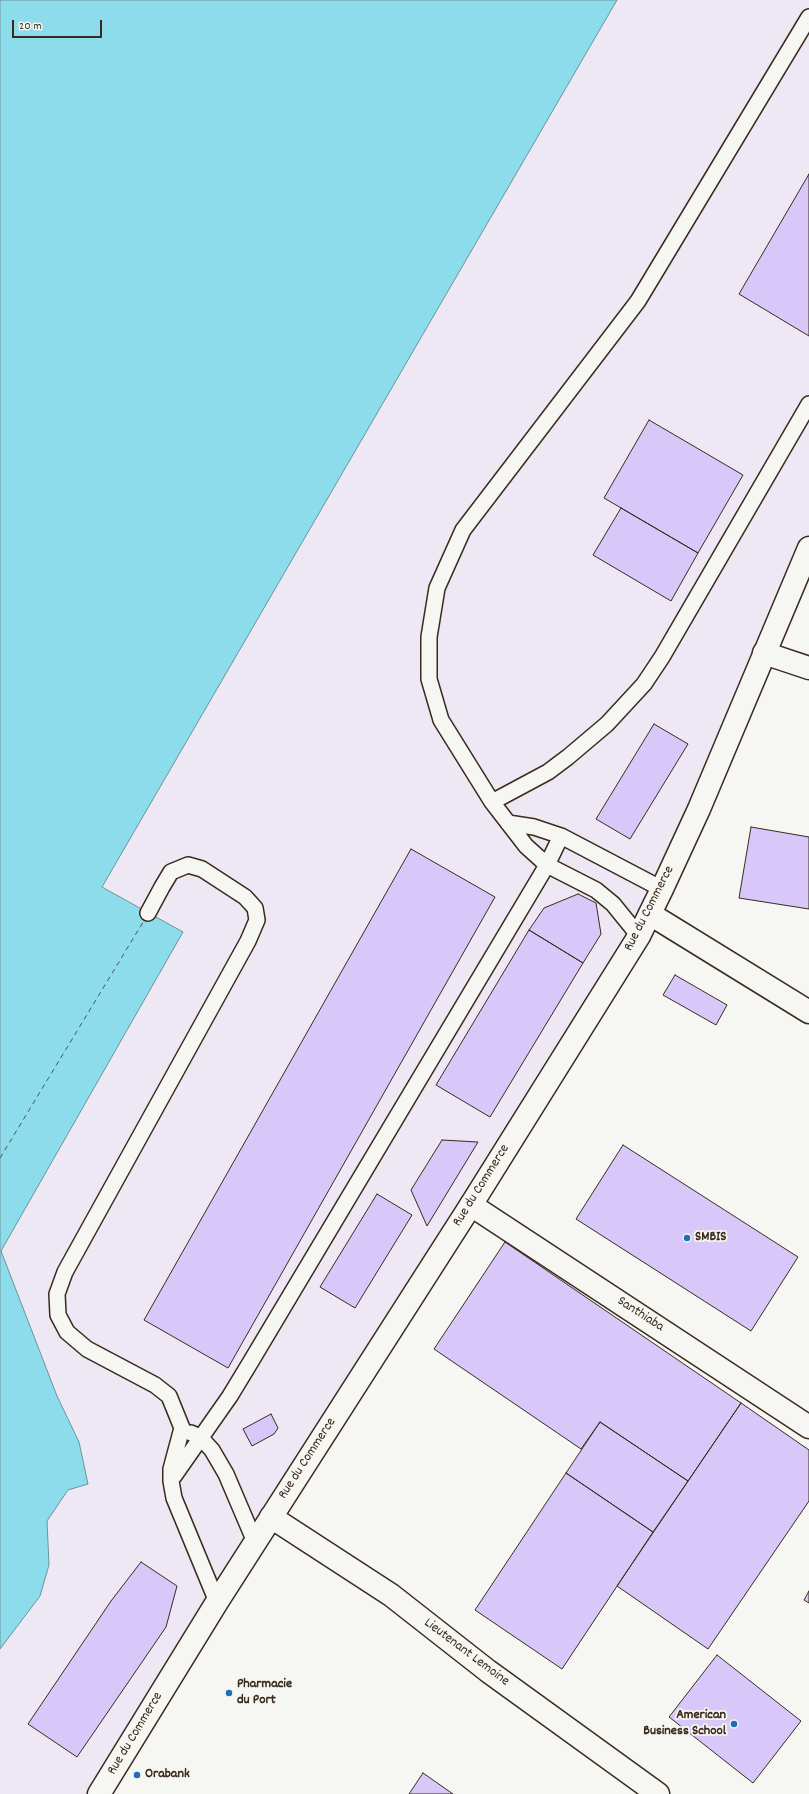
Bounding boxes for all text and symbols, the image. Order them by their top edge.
scale bar [14,12,104,38]
text: 20 m [19,18,42,35]
street label: Rue du Commerce [621,864,679,954]
street label: Rue du Commerce [450,1142,514,1230]
place label: SMBIS [695,1230,727,1246]
marker: SMBIS [682,1233,692,1243]
street label: Santhiaba [613,1294,667,1336]
street label: Rue du Commerce [275,1415,341,1503]
street label: Lieutenant Lemoine [420,1615,512,1691]
place label: Pharmacie du Port [237,1677,292,1710]
marker: Pharmacie du Port [224,1688,234,1698]
street label: Rue du Commerce [105,1690,167,1778]
place label: American Business School [643,1708,726,1740]
marker: American Business School [729,1719,739,1729]
place label: Orabank [145,1767,190,1783]
marker: Orabank [132,1770,142,1780]

